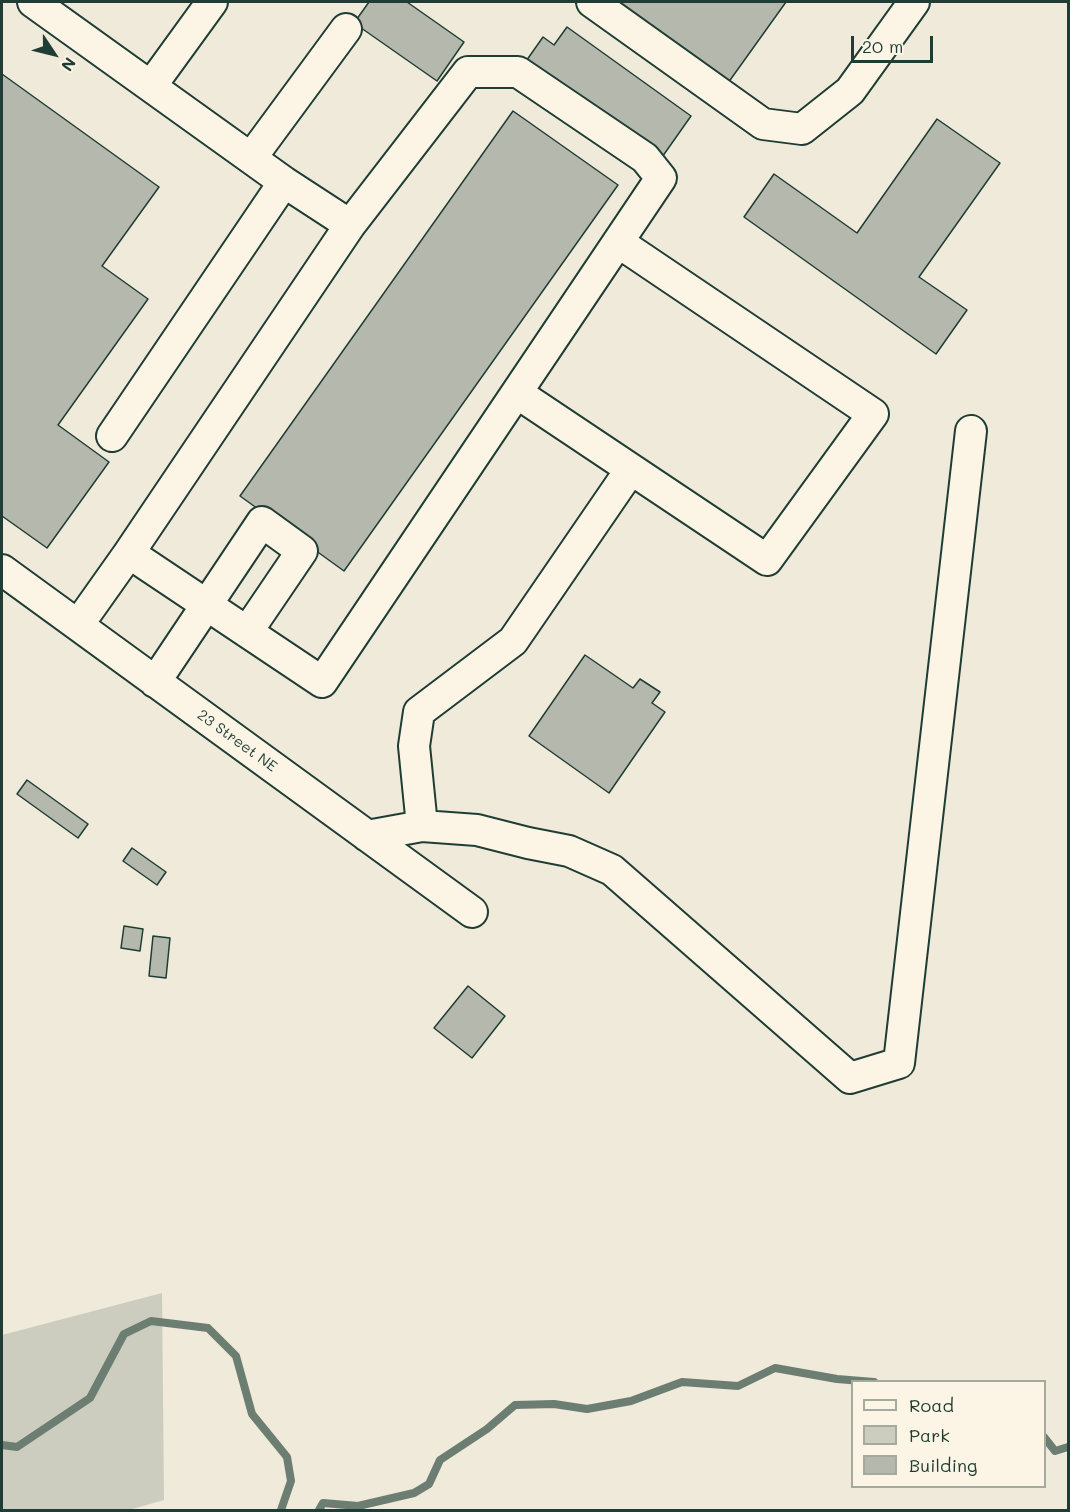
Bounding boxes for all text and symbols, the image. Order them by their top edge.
north arrow [24,24,84,84]
scale bar [854,24,936,62]
text: 20 m [862,34,903,58]
text: N [57,54,81,76]
street label: 23 Street NE [194,706,280,776]
legend [851,1380,1046,1488]
text: Road [909,1393,954,1417]
text: Park [909,1423,950,1447]
text: Building [909,1453,977,1477]

